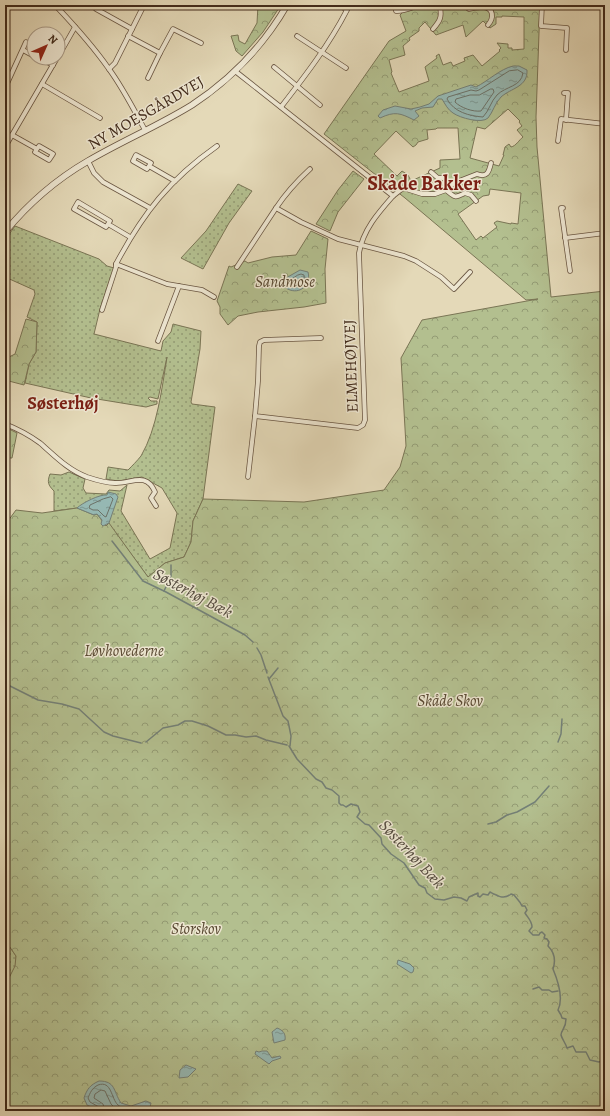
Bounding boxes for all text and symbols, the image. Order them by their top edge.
north arrow [26,26,66,66]
text: N [45,31,61,47]
street label: NY MOESGÅRDVEJ [84,71,208,155]
district label: Skåde Bakker [367,170,481,197]
park label: Sandmose [255,271,315,293]
street label: ELMEHØJVEJ [338,319,364,413]
district label: Søsterhøj [27,391,99,415]
water label: Søsterhøj Bæk [149,562,237,624]
park label: Løvhovederne [84,640,164,662]
park label: Skåde Skov [417,690,483,712]
water label: Søsterhøj Bæk [374,814,450,894]
park label: Storskov [171,918,221,940]

